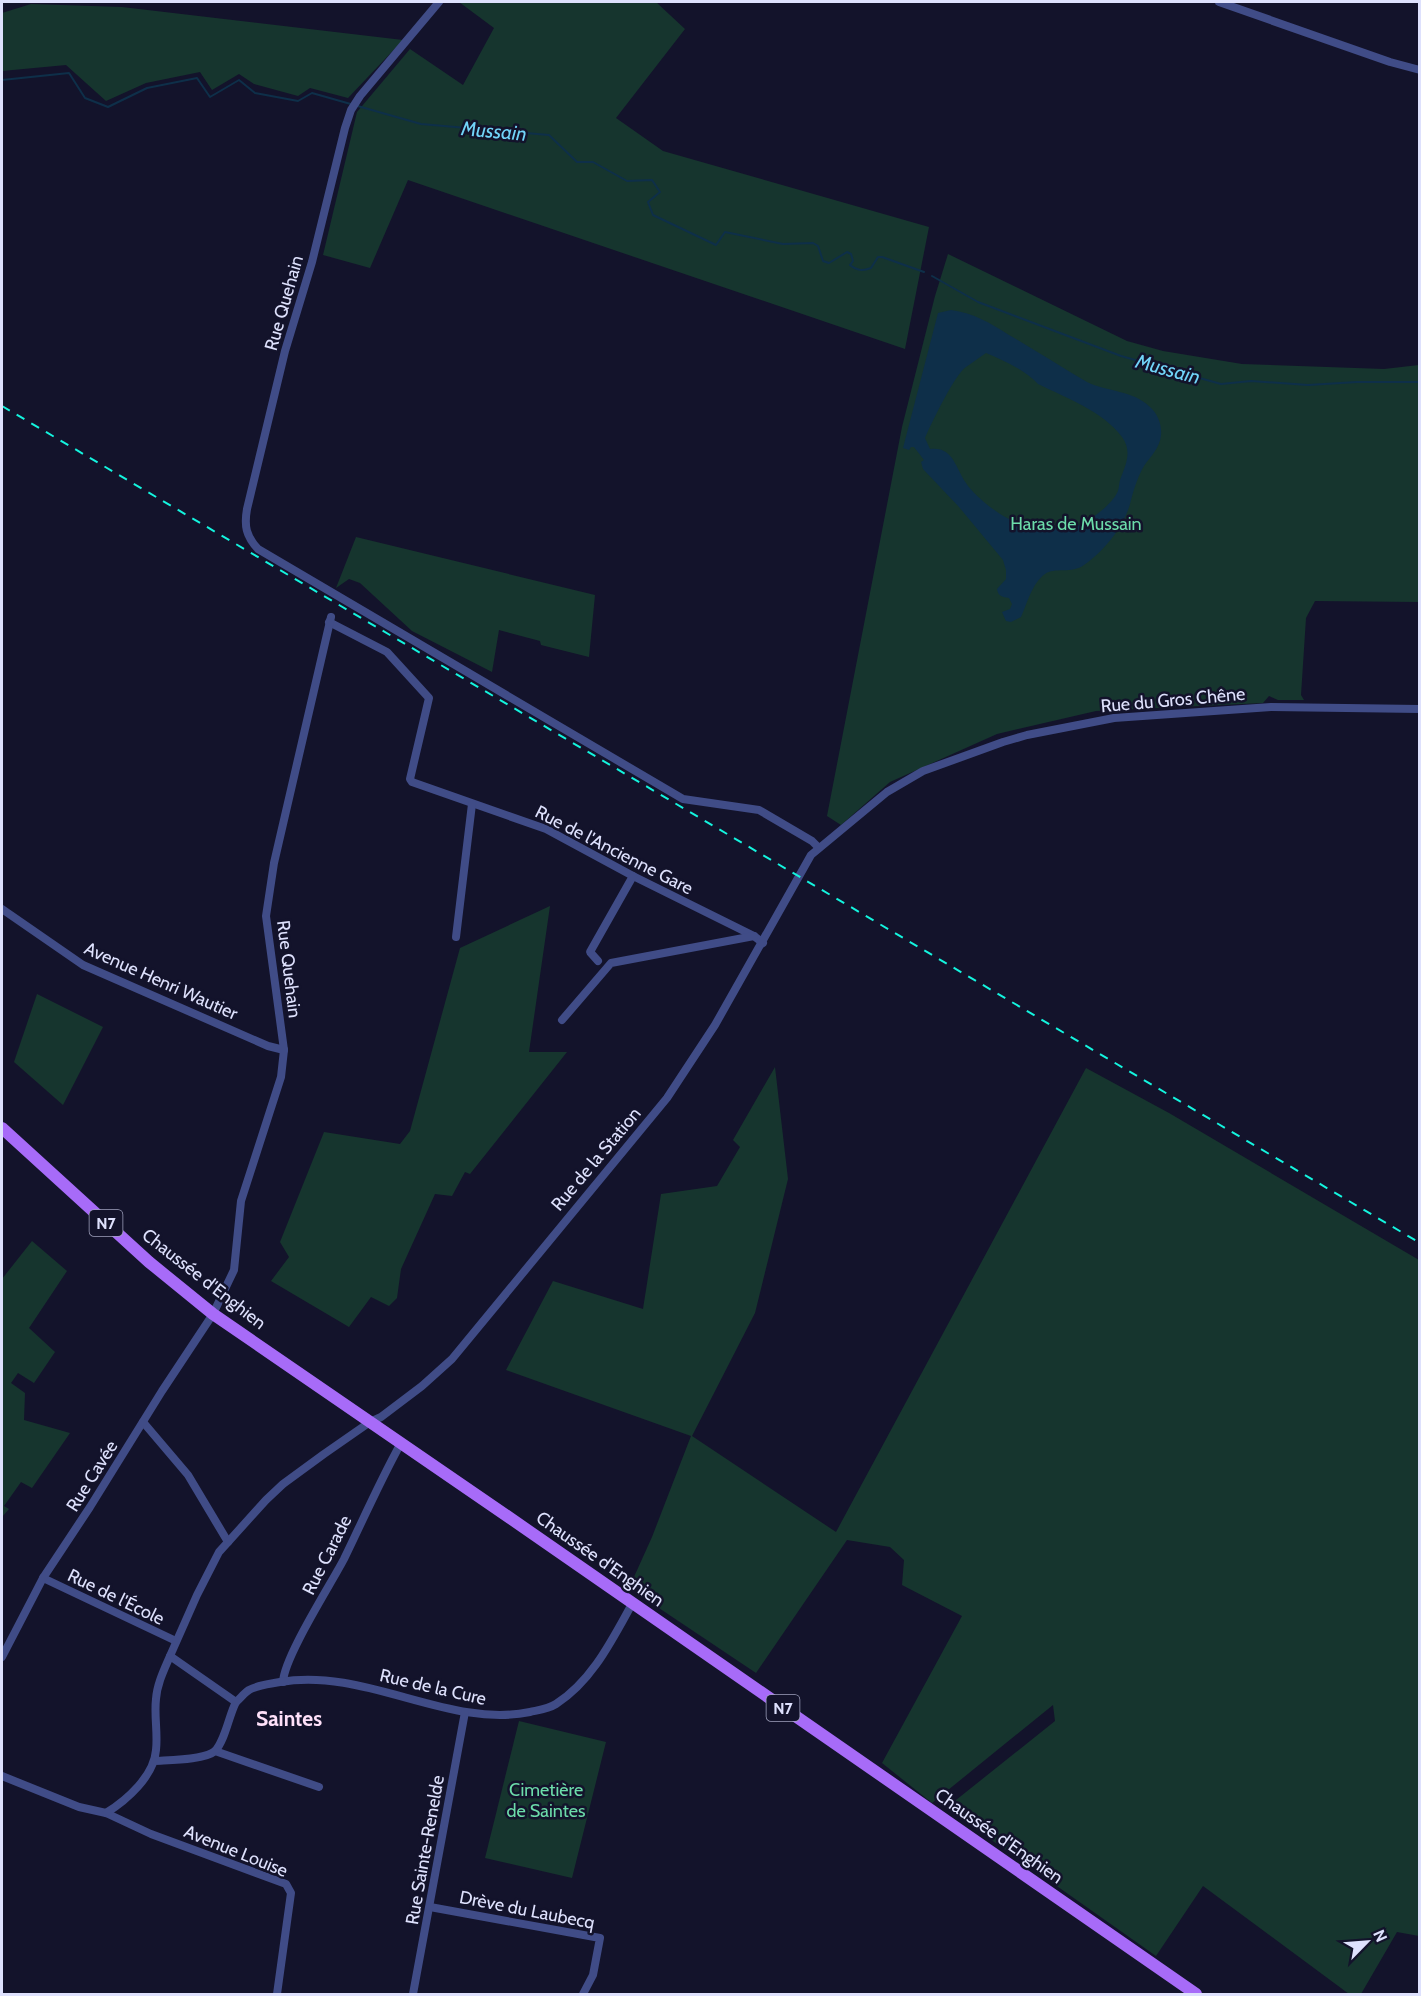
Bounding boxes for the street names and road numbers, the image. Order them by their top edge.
street label: Rue Quehain [260,253,308,353]
street label: Rue du Gros Chêne [1100,683,1246,717]
street label: Rue de l'Ancienne Gare [531,801,697,899]
street label: Rue Quehain [272,919,306,1019]
street label: Avenue Henri Wautier [81,937,241,1025]
street label: Rue de la Station [546,1103,646,1215]
road number: N7 [90,1210,122,1236]
street label: Chaussée d'Enghien [138,1224,270,1334]
street label: Rue Cavée [62,1436,122,1516]
street label: Chaussée d'Enghien [532,1507,668,1611]
street label: Rue Carade [298,1511,356,1599]
street label: Rue de l'École [64,1564,168,1630]
street label: Rue de la Cure [378,1664,488,1710]
road number: N7 [766,1695,800,1721]
street label: Rue Sainte-Renelde [401,1774,449,1926]
street label: Chaussée d'Enghien [931,1784,1067,1888]
street label: Avenue Louise [181,1820,291,1882]
street label: Drève du Laubecq [457,1886,597,1934]

